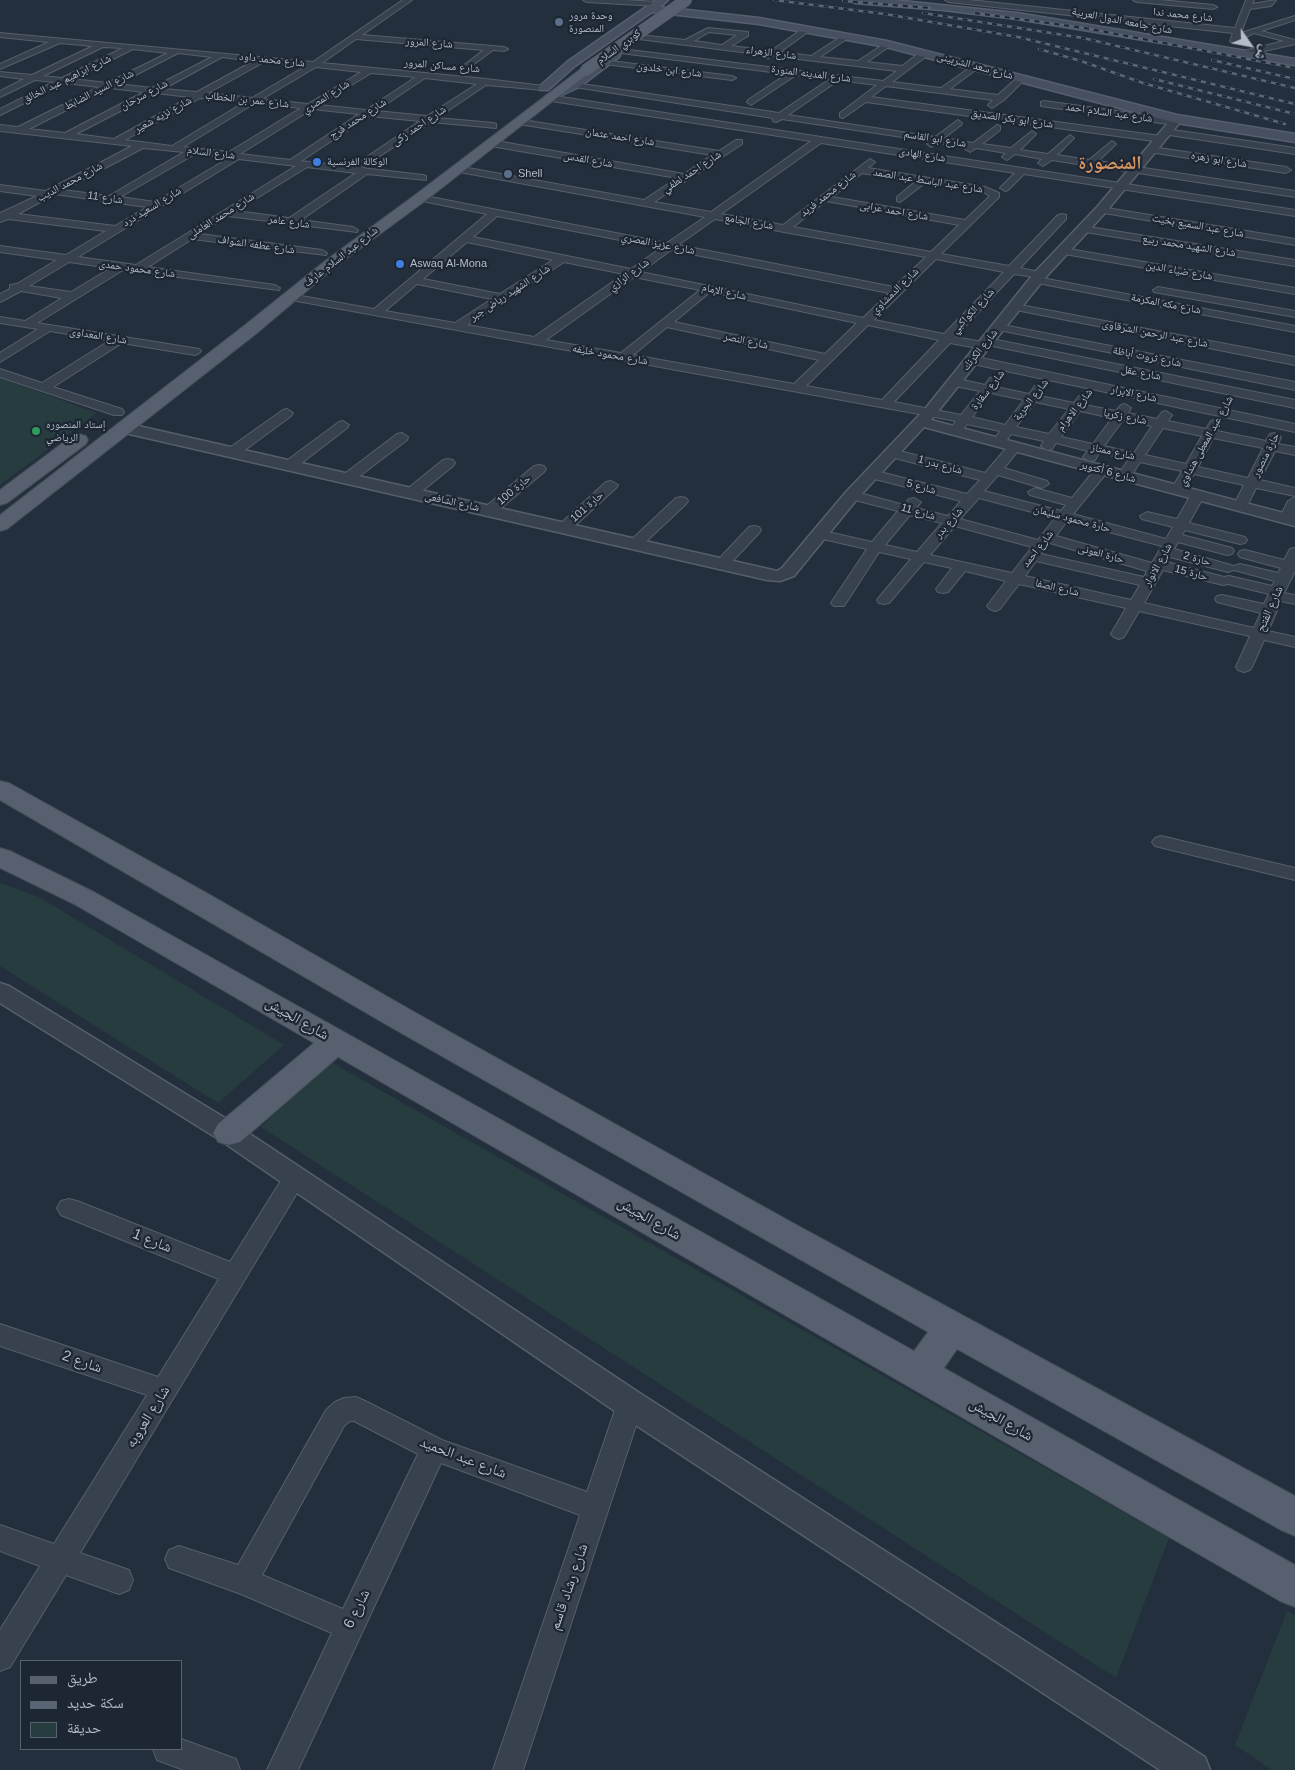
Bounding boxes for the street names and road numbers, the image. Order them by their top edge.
street label: شارع جامعه الدول العربية [1071,5,1173,37]
street label: شارع محمد ندا [1152,5,1214,25]
street label: كوبري السلام [594,27,644,67]
street label: شارع المرور [405,35,453,51]
street label: شارع الزهراء [745,43,797,63]
street label: شارع سعد الشربينى [935,49,1015,83]
street label: شارع محمد داود [238,50,306,70]
street label: شارع ابراهيم عبد الخالق [21,52,113,106]
street label: شارع مساكن المرور [403,56,481,76]
street label: شارع ابن خلدون [636,59,702,81]
street label: شارع المدينه المنورة [770,63,852,85]
street label: شارع السيد الضابط [62,67,136,113]
street label: شارع سرحان [118,77,170,113]
street label: شارع المصري [300,77,352,117]
street label: شارع عمر بن الخطاب [204,89,290,111]
street label: شارع نزيه شعير [132,94,194,136]
street label: شارع محمد فرج [327,96,389,142]
street label: شارع عبد السلام احمد [1065,100,1153,126]
street label: شارع احمد زكى [389,103,449,149]
street label: شارع ابو بكر الصديق [970,107,1054,131]
street label: شارع احمد عثمان [585,125,655,149]
street label: شارع ابو القاسم [903,128,967,150]
street label: شارع السلام [186,144,236,162]
street label: شارع الهادى [898,145,946,165]
street label: شارع احمد لطفي [660,148,724,196]
street label: شارع القدس [562,149,614,171]
street label: شارع ابو زهره [1190,149,1248,171]
street label: شارع محمد الديب [35,159,105,205]
street label: شارع عبد الباسط عبد الصمد [872,166,984,196]
street label: شارع محمد فريد [797,168,859,220]
street label: شارع السعيد ذرد [120,184,184,230]
street label: شارع 11 [87,189,123,207]
street label: شارع محمد العاملى [185,190,257,242]
street label: شارع احمد عرابى [859,198,929,224]
street label: شارع الجامع [724,211,774,233]
street label: شارع عبد السميع بخيت [1151,211,1245,241]
street label: شارع عامر [267,213,311,231]
street label: شارع عبد السلام عارف [301,224,381,290]
street label: شارع عزيز المصري [620,230,696,258]
street label: شارع الشهيد محمد ربيع [1141,232,1237,260]
street label: شارع عطفه الشواف [216,233,296,257]
street label: شارع الرازي [606,256,652,294]
street label: شارع محمود حمدى [98,257,176,281]
street label: شارع ضياء الدين [1145,259,1213,283]
street label: شارع الشهيد رياض جبر [467,262,553,324]
street label: شارع الدمشاوي [868,265,922,317]
street label: شارع الإمام [700,281,748,303]
street label: شارع الكواكبي [949,286,997,336]
street label: شارع مكه المكرمة [1130,291,1202,317]
street label: شارع عبد الرحمن الشرقاوى [1101,317,1209,351]
street label: شارع المعداوى [68,325,128,347]
street label: شارع الكرنك [959,327,1001,373]
street label: شارع النصر [723,330,769,352]
street label: شارع محمود خليفه [571,342,649,368]
street label: شارع ثروت أباظة [1112,344,1182,370]
street label: شارع عقل [1120,363,1162,383]
street label: شارع سقارة [968,367,1008,413]
street label: شارع الحرية [1011,376,1051,424]
street label: شارع الابرار [1110,383,1158,405]
street label: شارع الاهرام [1054,386,1096,434]
street label: شارع عبد المعطى هنداوي [1176,394,1236,488]
street label: شارع زكريا [1102,406,1148,428]
street label: حارة منصور [1249,431,1283,479]
street label: شارع ممتاز [1090,441,1136,463]
street label: شارع بدر 1 [916,453,964,477]
street label: شارع 6 أكتوبر [1079,458,1137,486]
street label: حارة 100 [494,472,534,508]
street label: شارع 5 [905,477,937,497]
street label: شارع الشافعى [423,489,481,515]
street label: حارة 101 [568,489,606,525]
street label: شارع 11 [899,501,937,523]
street label: حارة محمود سليمان [1032,502,1112,536]
street label: شارع بدر [932,505,966,541]
street label: شارع احمد [1019,528,1057,570]
street label: شارع الانوار [1141,541,1175,589]
street label: حارة العونى [1077,542,1125,566]
street label: حارة 2 [1182,549,1212,569]
street label: حارة 15 [1173,562,1209,584]
street label: شارع الصفا [1034,577,1080,599]
street label: شارع الفتح [1254,584,1286,634]
street label: شارع الجيش [262,994,332,1044]
street label: شارع الجيش [614,1194,684,1244]
street label: شارع 1 [130,1225,174,1257]
street label: شارع 2 [60,1347,104,1377]
street label: شارع العروبه [122,1383,174,1451]
street label: شارع الجيش [966,1395,1036,1445]
street label: شارع عبد الحميد [417,1433,509,1483]
street label: شارع رشاد قاسم [546,1541,592,1633]
street label: شارع 6 [340,1587,374,1631]

